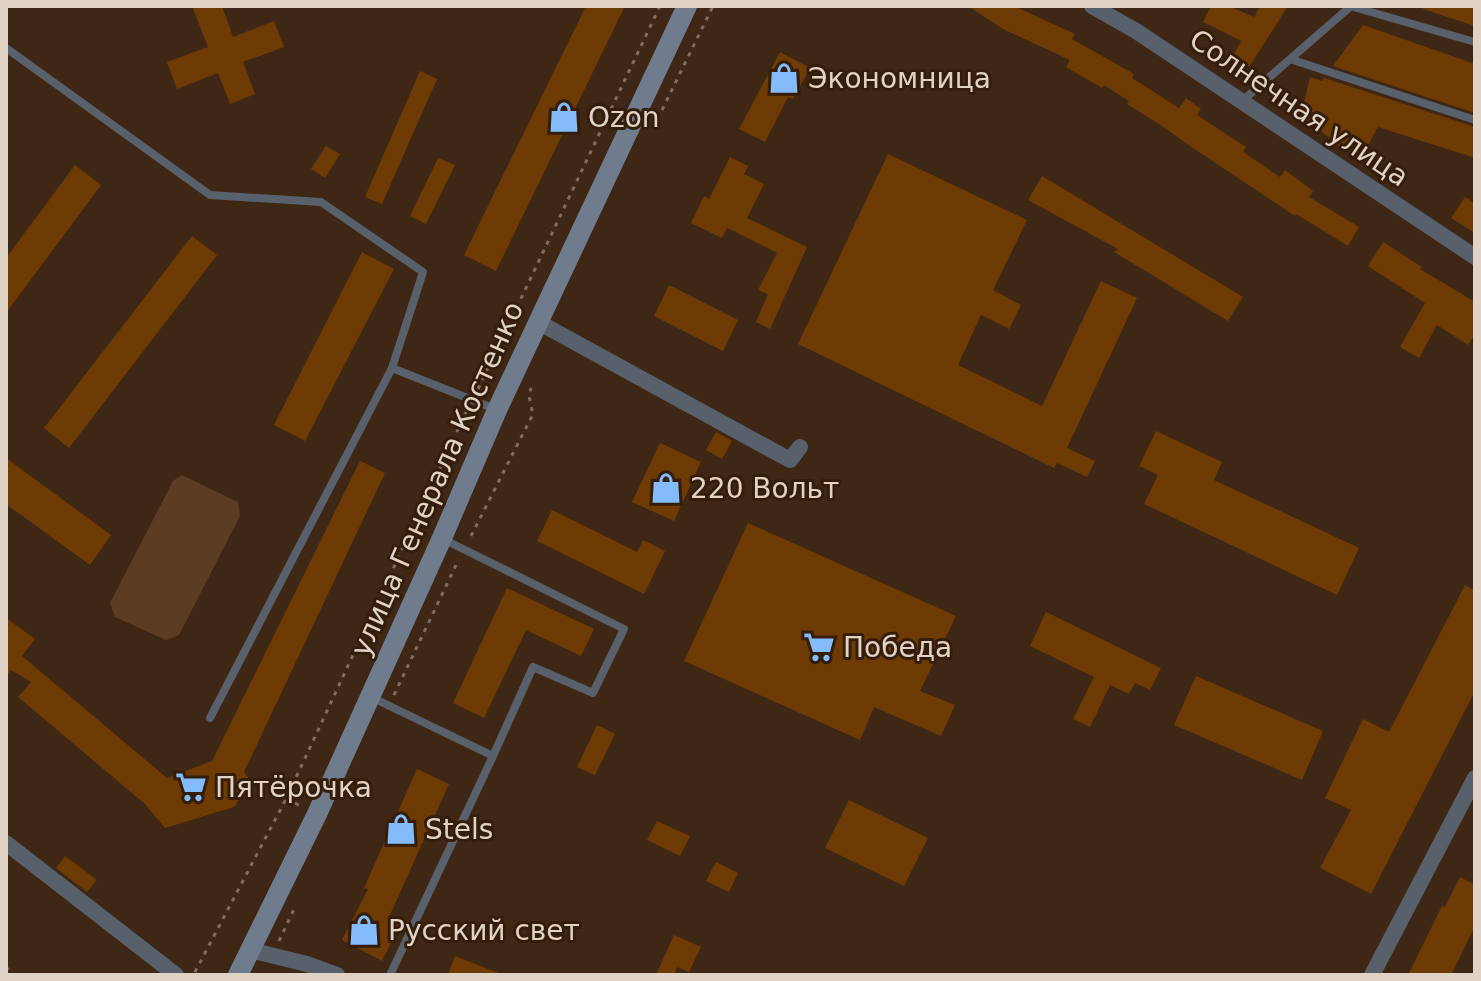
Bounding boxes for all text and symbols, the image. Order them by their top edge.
street label: Солнечная улица [1183,23,1415,193]
shop icon: Экономница [767,61,801,95]
place label: Экономница [808,62,991,95]
shop icon: Ozon [547,100,581,134]
place label: Ozon [588,101,660,134]
street label: улица Генерала Костенко [344,297,530,661]
shop icon: 220 Вольт [649,471,683,505]
place label: 220 Вольт [690,472,839,505]
supermarket icon: Победа [802,630,836,664]
place label: Победа [843,631,952,664]
supermarket icon: Пятёрочка [174,770,208,804]
place label: Пятёрочка [215,771,372,804]
shop icon: Stels [384,812,418,846]
place label: Stels [425,813,493,846]
shop icon: Русский свет [347,913,381,947]
place label: Русский свет [388,914,580,947]

